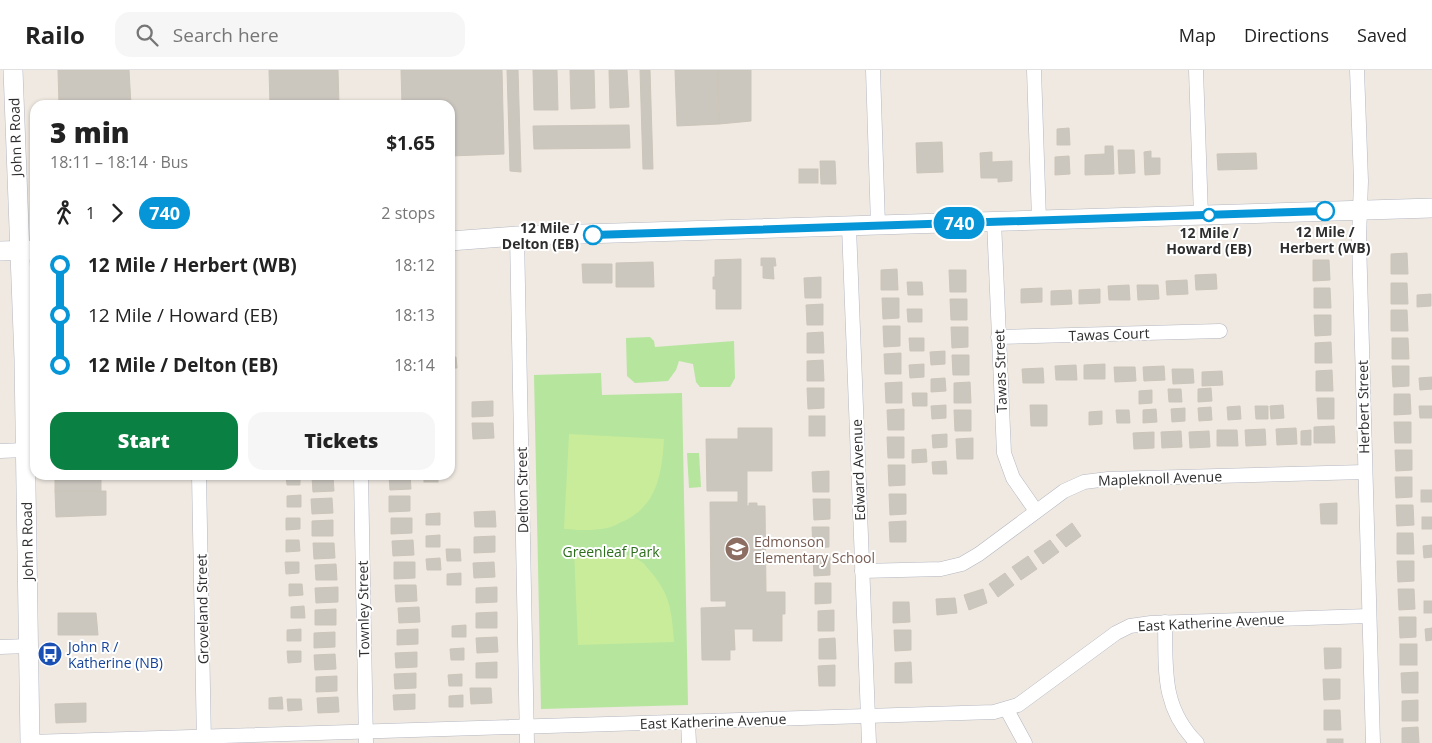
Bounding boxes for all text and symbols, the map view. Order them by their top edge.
search box [115,12,465,57]
text: Railo [25,18,85,51]
icon: search [133,21,161,49]
text: Search here [173,22,279,48]
text: Map [1179,23,1216,47]
text: Directions [1244,23,1329,47]
text: Saved [1357,23,1407,47]
street label: John R Road [4,97,26,179]
text: 3 min [50,113,130,151]
text: $1.65 [386,130,435,156]
text: 18:11 – 18:14 · Bus [50,151,188,173]
icon: walk [50,199,78,227]
icon: forward [103,199,131,227]
text: 740 [149,201,180,225]
marker: 12 Mile / Herbert (WB) [1315,201,1335,221]
text: 1 [86,202,95,224]
text: 2 stops [381,202,435,224]
line badge: 740 [930,207,988,239]
marker: 12 Mile / Howard (EB) [1202,208,1216,222]
text: 740 [944,211,974,235]
place label: 12 Mile / Delton (EB) [502,218,579,253]
place label: 12 Mile / Herbert (WB) [1280,222,1371,257]
place label: 12 Mile / Howard (EB) [1166,223,1252,258]
marker: 12 Mile / Delton (EB) [583,225,603,245]
text: 12 Mile / Herbert (WB) [88,252,297,278]
text: 18:12 [394,254,435,276]
text: 12 Mile / Howard (EB) [88,302,278,328]
text: 18:13 [394,304,435,326]
street label: Tawas Court [1068,323,1150,345]
street label: Tawas Street [989,329,1011,413]
text: 12 Mile / Delton (EB) [88,352,278,378]
text: 18:14 [394,354,435,376]
street label: Herbert Street [1353,360,1373,454]
button: Start [50,412,238,470]
button: Tickets [248,412,435,470]
street label: Edward Avenue [847,419,869,521]
street label: Delton Street [512,447,532,533]
street label: Mapleknoll Avenue [1098,466,1223,490]
street label: John R Road [17,501,37,583]
place label: Edmonson Elementary School [754,532,875,567]
school or university icon: Edmonson Elementary School [724,536,750,562]
park label: Greenleaf Park [562,542,660,561]
street label: Groveland Street [192,554,212,664]
street label: Townley Street [353,560,373,658]
street label: East Katherine Avenue [1137,609,1285,635]
place label: John R / Katherine (NB) [66,637,163,672]
bus stop icon: John R / Katherine (NB) [37,641,63,667]
street label: East Katherine Avenue [639,709,787,733]

